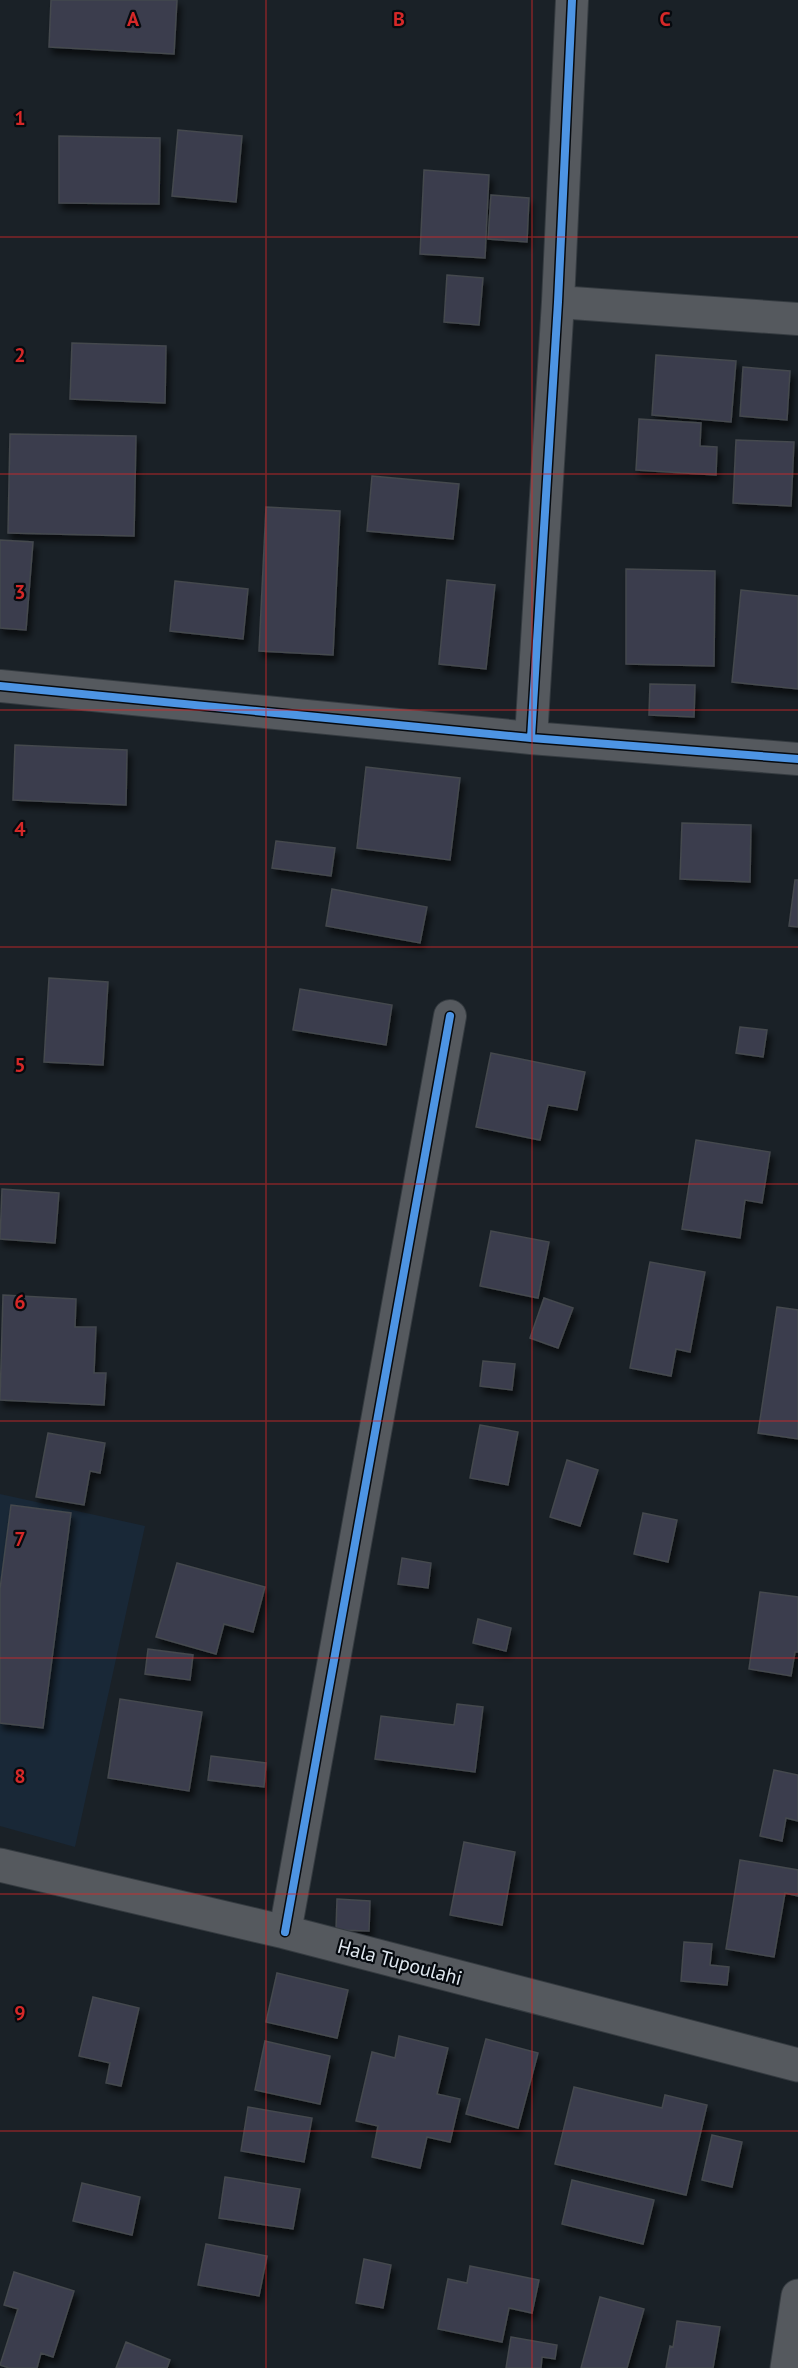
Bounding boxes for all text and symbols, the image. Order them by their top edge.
text: A [127,6,140,32]
text: B [393,6,405,32]
text: C [659,6,671,32]
text: 1 [14,105,26,131]
text: 2 [14,342,26,368]
text: 3 [14,579,26,605]
text: 4 [14,816,26,842]
text: 5 [14,1052,26,1078]
text: 6 [14,1289,26,1315]
text: 7 [14,1526,26,1552]
text: 8 [14,1763,26,1789]
street label: Hala Tupoulahi [335,1933,465,1991]
text: 9 [14,2000,26,2026]

